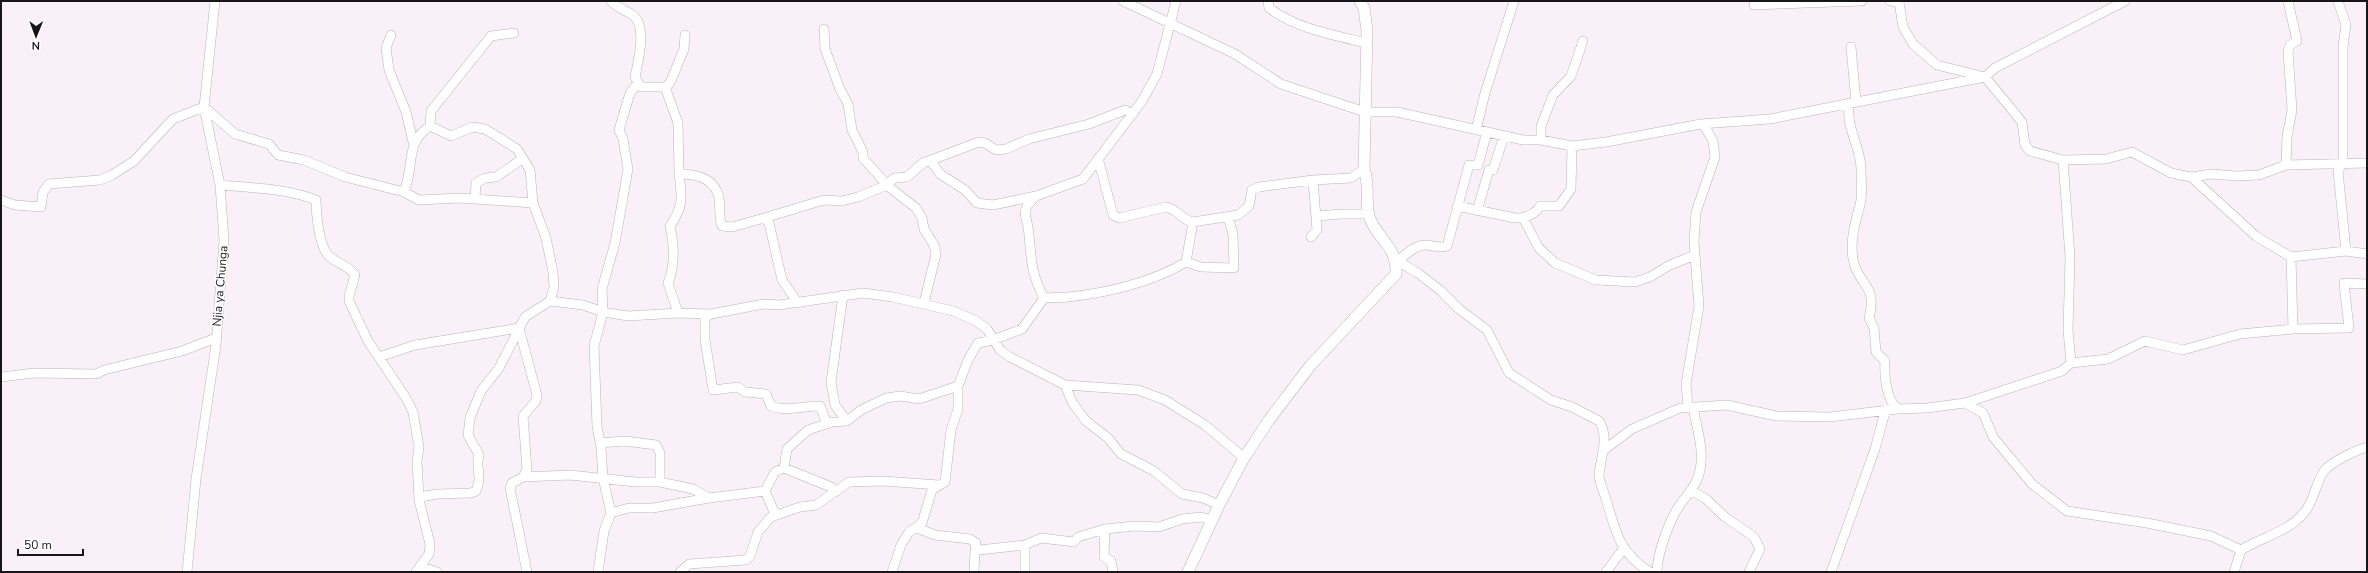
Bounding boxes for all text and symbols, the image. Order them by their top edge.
north arrow [16,16,56,56]
text: N [32,38,40,53]
street label: Njia ya Chunga [208,245,232,327]
scale bar [18,531,83,557]
text: 50 m [24,537,52,553]

